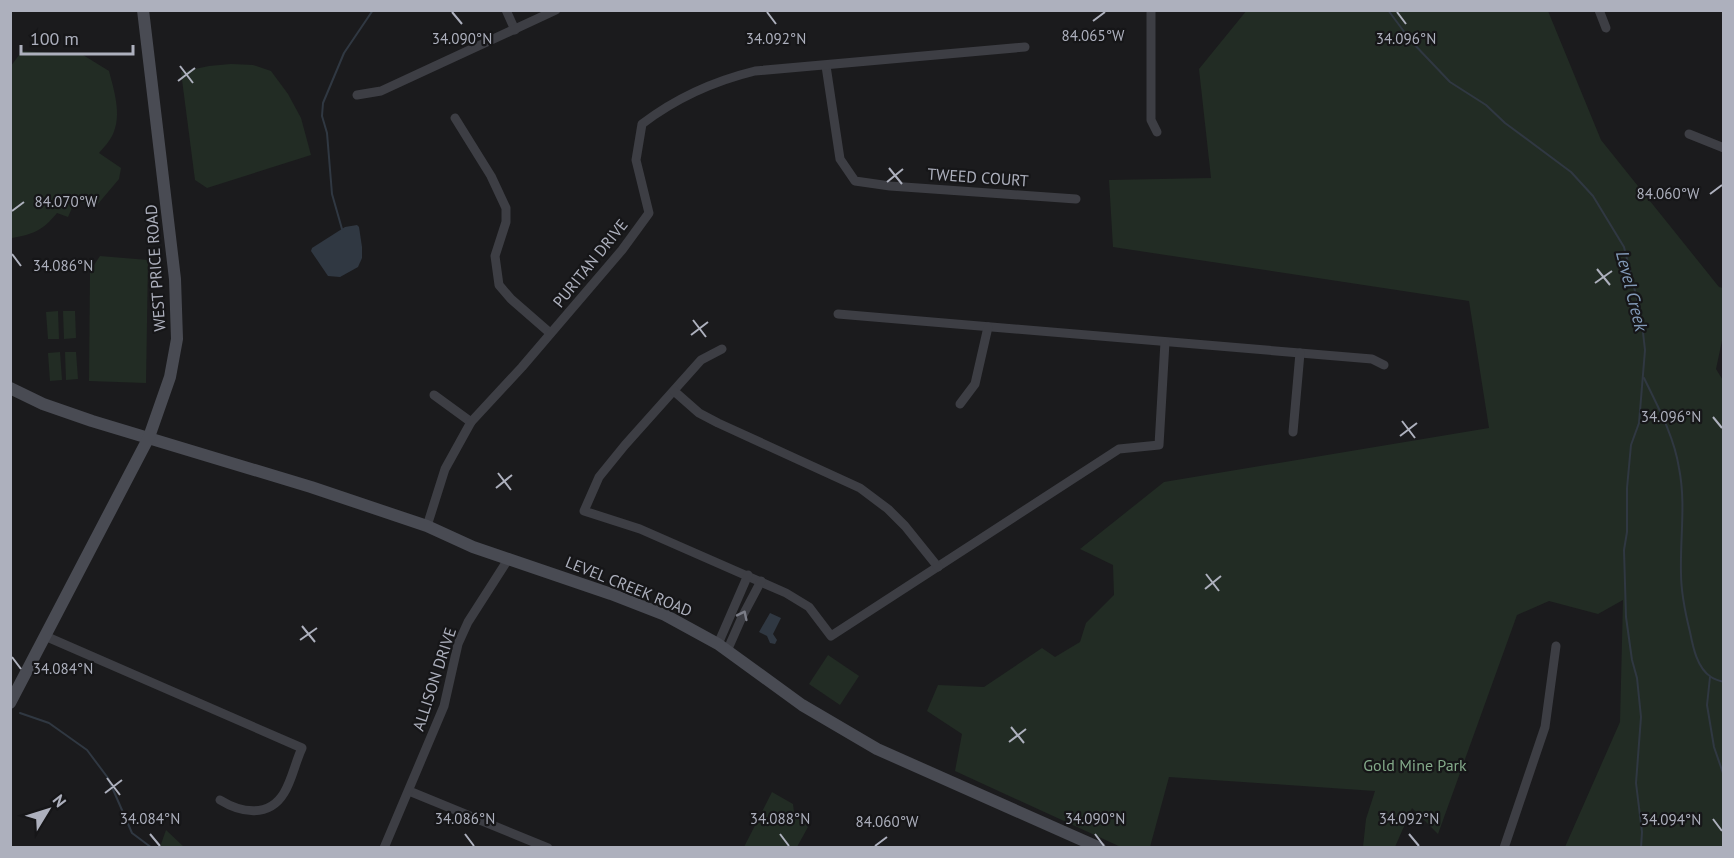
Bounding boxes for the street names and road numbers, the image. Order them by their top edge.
street label: TWEED COURT [927,163,1029,191]
street label: WEST PRICE ROAD [141,204,169,332]
street label: PURITAN DRIVE [548,215,632,311]
street label: LEVEL CREEK ROAD [563,551,695,621]
street label: ALLISON DRIVE [408,625,460,733]

